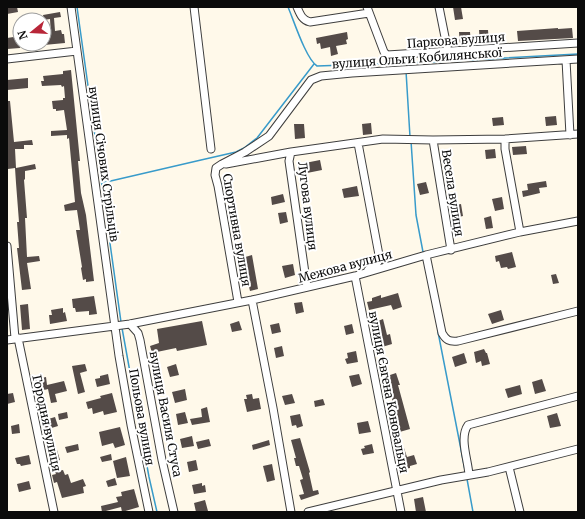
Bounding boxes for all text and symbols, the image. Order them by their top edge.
north arrow [12,12,52,52]
text: N [14,29,30,41]
street label: Паркова вулиця [406,29,506,51]
street label: вулиця Ольги Кобилянської [331,45,503,71]
street label: вулиця Січових Стрільців [86,85,122,243]
street label: Весела вулиця [439,148,467,238]
street label: Лугова вулиця [295,161,321,251]
street label: Спортивна вулиця [220,172,254,288]
street label: Межова вулиця [296,246,394,286]
street label: вулиця Євгена Коновальця [366,310,412,474]
street label: вулиця Василя Стуса [146,350,186,479]
street label: Польова вулиця [126,367,158,467]
street label: Городня вулиця [29,373,65,473]

